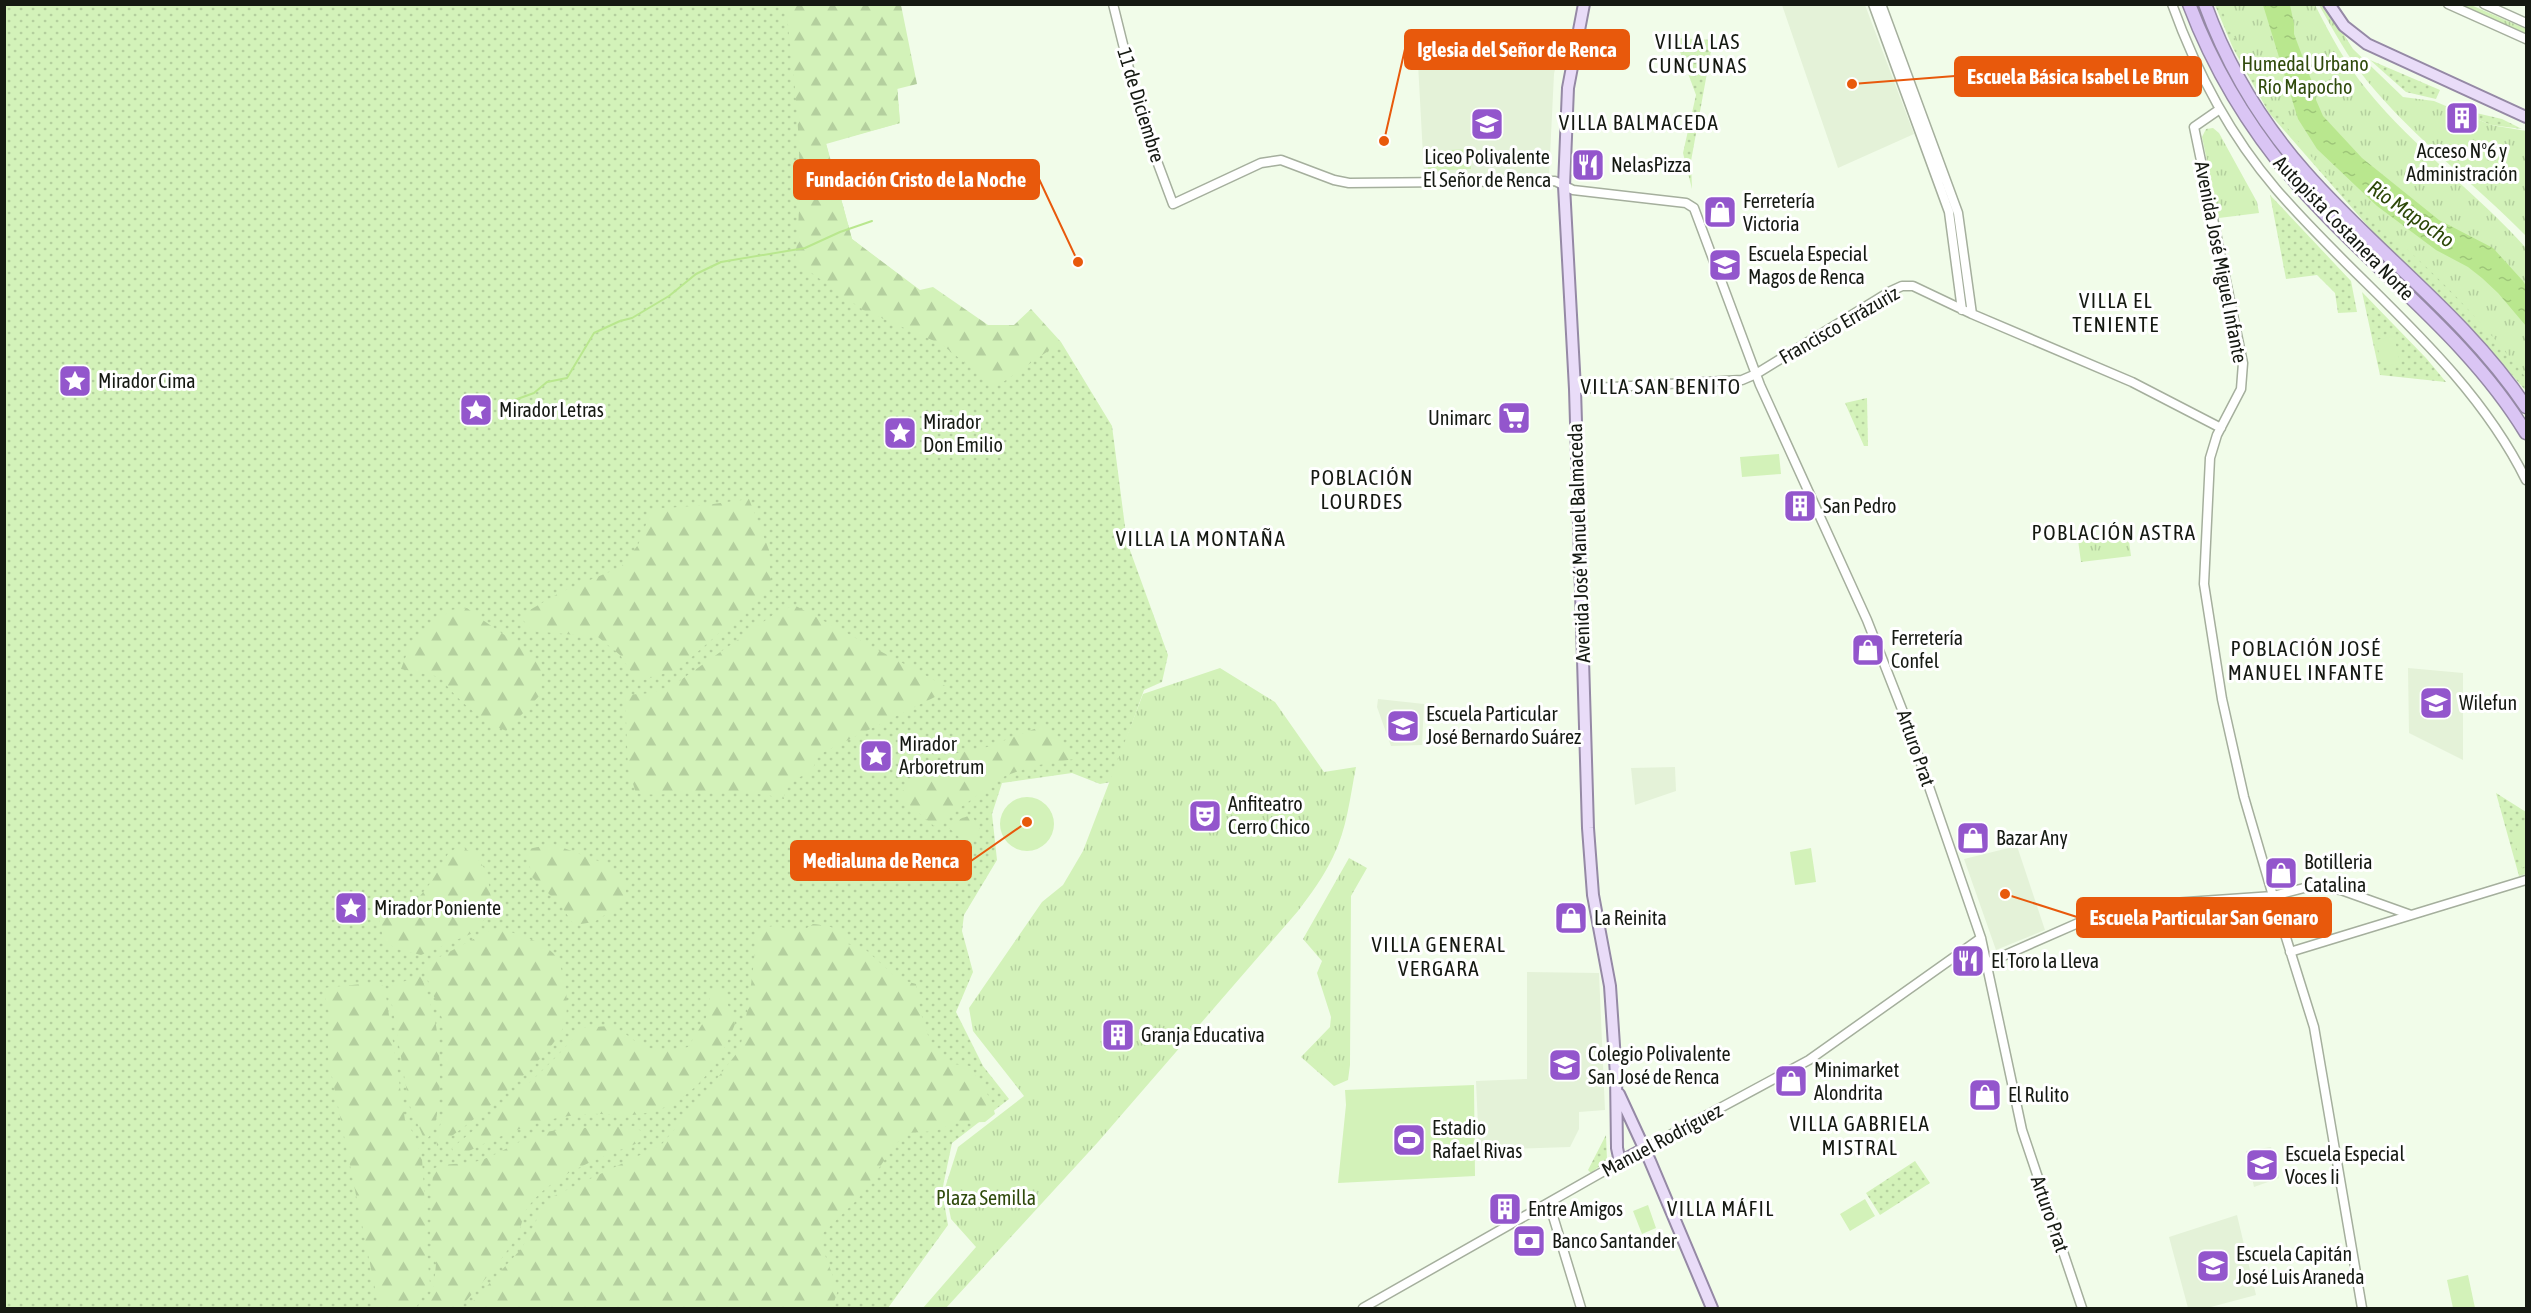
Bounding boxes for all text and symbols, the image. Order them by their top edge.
district label: VILLA LAS CUNCUNAS [1648,29,1748,77]
callout: Iglesia del Señor de Renca [1405,30,1629,69]
text: Iglesia del Señor de Renca [1417,37,1617,61]
street label: 11 de Diciembre [1113,45,1170,165]
park label: Humedal Urbano Río Mapocho [2241,52,2369,98]
callout: Escuela Básica Isabel Le Brun [1955,57,2201,96]
text: Escuela Básica Isabel Le Brun [1967,64,2189,88]
building icon: Acceso N°6 y Administración [2444,100,2480,136]
school or university icon: Liceo Polivalente El Señor de Renca [1469,106,1505,142]
district label: VILLA BALMACEDA [1559,110,1719,134]
place label: Acceso N°6 y Administración [2406,139,2518,185]
place label: Liceo Polivalente El Señor de Renca [1423,145,1551,191]
restaurant icon: NelasPizza [1570,147,1606,183]
street label: Autopista Costanera Norte [2269,151,2419,305]
place label: NelasPizza [1611,153,1691,176]
street label: Avenida José Miguel Infante [2191,159,2252,365]
callout: Fundación Cristo de la Noche [794,160,1039,199]
text: Fundación Cristo de la Noche [806,167,1026,191]
water label: Río Mapocho [2364,175,2459,252]
place label: Ferretería Victoria [1743,189,1815,235]
shop icon: Ferretería Victoria [1702,194,1738,230]
place label: Escuela Especial Magos de Renca [1748,242,1868,288]
school or university icon: Escuela Especial Magos de Renca [1707,247,1743,283]
street label: Francisco Errázuriz [1775,281,1903,368]
district label: VILLA EL TENIENTE [2072,288,2160,336]
place icon: Mirador Cima [57,363,93,399]
place label: Mirador Cima [98,369,196,392]
district label: VILLA SAN BENITO [1580,374,1742,398]
place icon: Mirador Letras [458,392,494,428]
place label: Mirador Letras [499,398,604,421]
supermarket icon: Unimarc [1496,400,1532,436]
place label: Unimarc [1428,406,1492,429]
place label: Mirador Don Emilio [923,410,1003,456]
place icon: Mirador Don Emilio [882,415,918,451]
street label: Avenida José Manuel Balmaceda [1563,423,1594,663]
district label: POBLACIÓN LOURDES [1310,465,1414,513]
building icon: San Pedro [1782,488,1818,524]
place label: San Pedro [1823,494,1897,517]
district label: POBLACIÓN ASTRA [2032,520,2196,544]
district label: VILLA LA MONTAÑA [1116,526,1286,550]
place label: Ferretería Confel [1891,626,1963,672]
shop icon: Ferretería Confel [1850,632,1886,668]
district label: POBLACIÓN JOSÉ MANUEL INFANTE [2228,636,2384,684]
school or university icon: Wilefun [2418,685,2454,721]
place label: Wilefun [2459,691,2517,714]
place label: Escuela Particular José Bernardo Suárez [1426,702,1581,748]
street label: Arturo Prat [1893,707,1940,789]
school or university icon: Escuela Particular José Bernardo Suárez [1385,708,1421,744]
place label: Mirador Arboretrum [899,732,984,778]
place icon: Mirador Arboretrum [858,738,894,774]
place label: Anfiteatro Cerro Chico [1228,792,1310,838]
theatre icon: Anfiteatro Cerro Chico [1187,798,1223,834]
shop icon: Bazar Any [1955,820,1991,856]
place label: Bazar Any [1996,826,2068,849]
callout: Medialuna de Renca [791,841,971,880]
text: Medialuna de Renca [803,848,960,872]
place label: Botilleria Catalina [2304,850,2373,896]
shop icon: Botilleria Catalina [2263,855,2299,891]
place icon: Mirador Poniente [333,890,369,926]
place label: Mirador Poniente [374,896,501,919]
callout: Escuela Particular San Genaro [2077,898,2331,937]
shop icon: La Reinita [1553,900,1589,936]
text: Escuela Particular San Genaro [2089,905,2319,929]
place label: La Reinita [1594,906,1667,929]
district label: VILLA GENERAL VERGARA [1372,932,1506,980]
restaurant icon: El Toro la Lleva [1950,943,1986,979]
place label: El Toro la Lleva [1991,949,2099,972]
building icon: Granja Educativa [1100,1017,1136,1053]
place label: Granja Educativa [1141,1023,1265,1046]
place label: Colegio Polivalente San José de Renca [1588,1042,1731,1088]
school or university icon: Colegio Polivalente San José de Renca [1547,1047,1583,1083]
place label: Minimarket Alondrita [1814,1058,1899,1104]
shop icon: Minimarket Alondrita [1773,1063,1809,1099]
shop icon: El Rulito [1967,1077,2003,1113]
place label: El Rulito [2008,1083,2069,1106]
street label: Manuel Rodríguez [1598,1098,1726,1181]
district label: VILLA GABRIELA MISTRAL [1790,1111,1930,1159]
place label: Estadio Rafael Rivas [1432,1116,1522,1162]
sports icon: Estadio Rafael Rivas [1391,1122,1427,1158]
place label: Escuela Especial Voces Ii [2285,1142,2405,1188]
school or university icon: Escuela Especial Voces Ii [2244,1147,2280,1183]
street label: Arturo Prat [2027,1173,2074,1255]
park label: Plaza Semilla [936,1186,1036,1209]
building icon: Entre Amigos [1487,1191,1523,1227]
district label: VILLA MÁFIL [1667,1196,1775,1220]
place label: Entre Amigos [1528,1197,1623,1220]
bank icon: Banco Santander [1511,1223,1547,1259]
place label: Banco Santander [1552,1229,1678,1252]
place label: Escuela Capitán José Luis Araneda [2236,1242,2365,1288]
school or university icon: Escuela Capitán José Luis Araneda [2195,1248,2231,1284]

